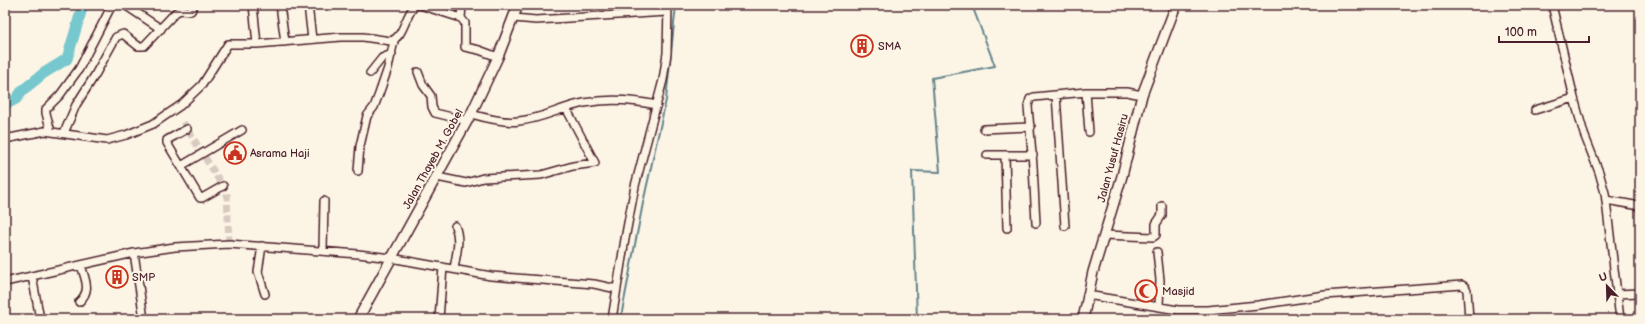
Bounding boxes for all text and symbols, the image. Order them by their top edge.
scale bar [1499,18,1589,44]
text: 100 m [1505,25,1537,40]
building icon: SMA [849,33,875,59]
place label: SMA [878,40,901,53]
street label: Jalan Thayeb M. Gobel [400,107,466,211]
street label: Jalan Yusuf Hasiru [1095,112,1131,204]
public building icon: Asrama Haji [222,140,248,166]
place label: Asrama Haji [250,147,310,160]
building icon: SMP [104,264,130,290]
north arrow [1587,266,1627,306]
text: U [1597,270,1610,285]
place label: SMP [132,271,155,284]
mosque icon: Masjid [1133,278,1159,304]
place label: Masjid [1162,285,1195,298]

